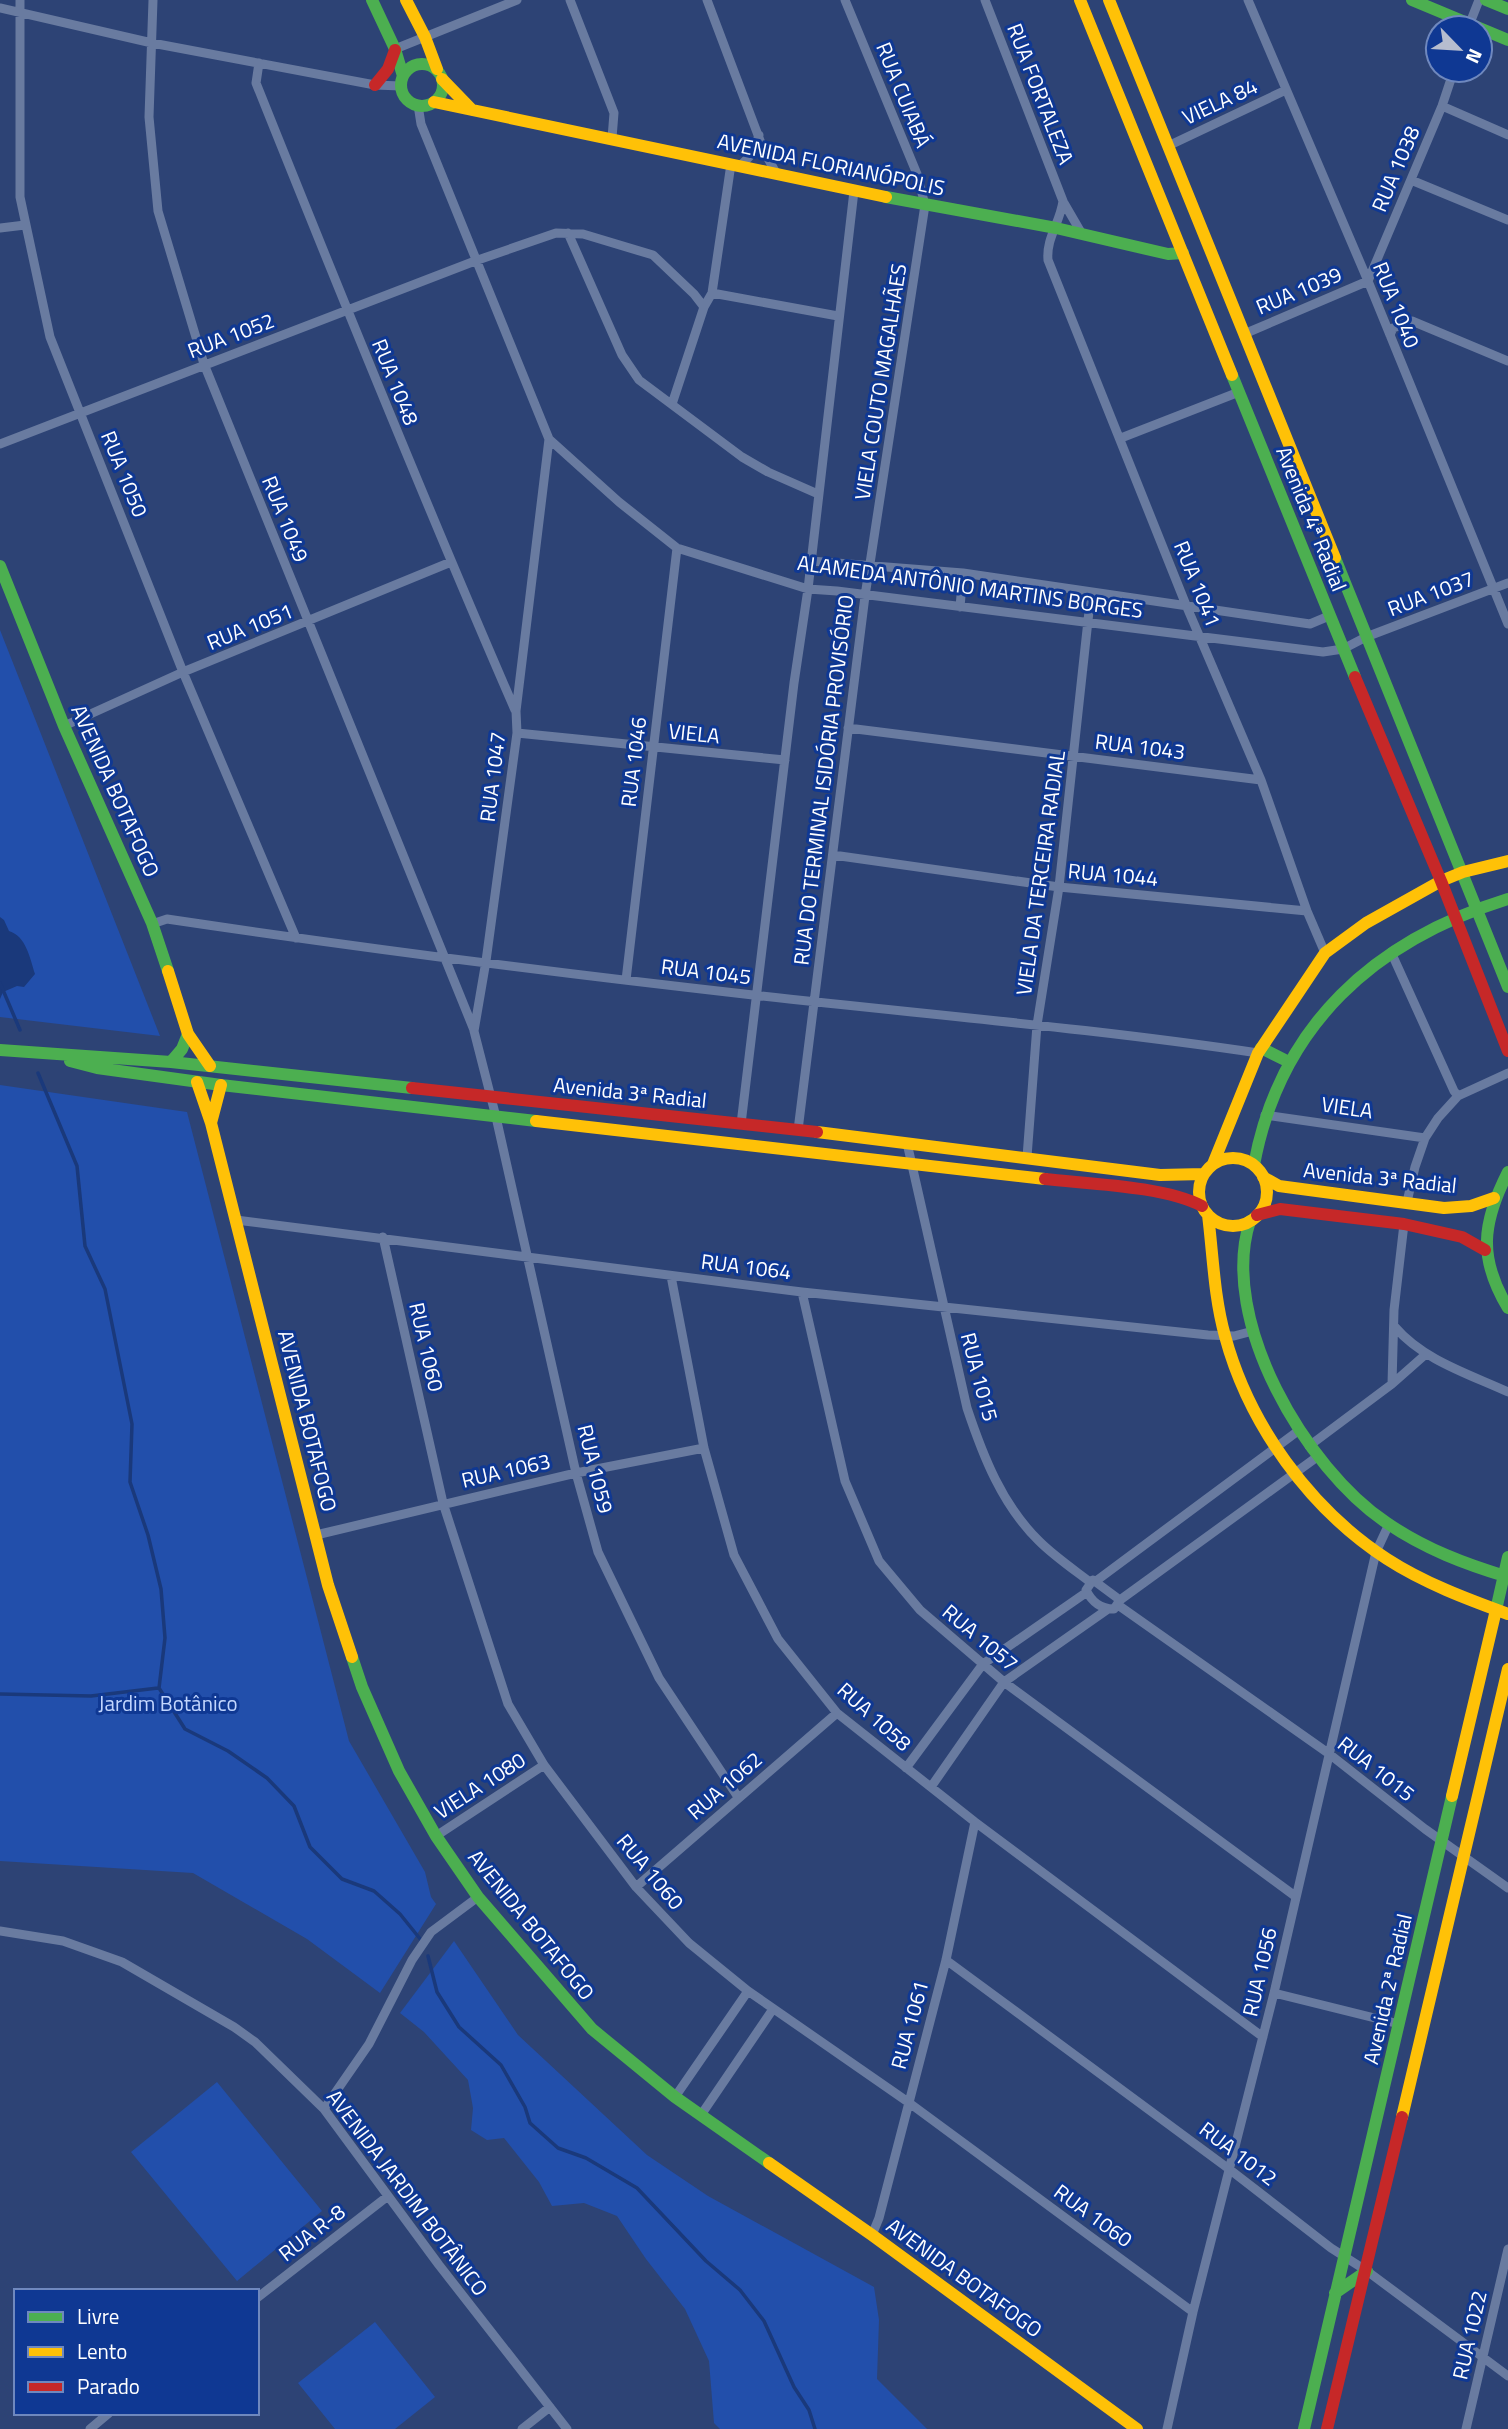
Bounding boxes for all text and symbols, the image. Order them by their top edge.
north arrow [1424,14,1494,84]
street label: RUA FORTALEZA [999,18,1083,169]
street label: RUA CUIABÁ [868,37,940,153]
text: N [1459,44,1491,68]
street label: VIELA 84 [1177,70,1262,132]
street label: RUA 1038 [1363,120,1428,217]
street label: AVENIDA FLORIANÓPOLIS [715,124,948,204]
street label: RUA 1040 [1365,257,1429,353]
street label: RUA 1039 [1251,258,1347,322]
street label: VIELA COUTO MAGALHÃES [846,261,915,502]
street label: RUA 1052 [183,304,279,366]
street label: RUA 1048 [364,334,428,430]
street label: RUA 1050 [93,426,157,522]
street label: Avenida 4ª Radial [1268,441,1356,596]
street label: RUA 1049 [254,471,318,567]
street label: RUA 1041 [1166,536,1230,632]
street label: ALAMEDA ANTÔNIO MARTINS BORGES [795,546,1145,626]
street label: RUA 1037 [1383,562,1479,624]
street label: RUA DO TERMINAL ISIDÓRIA PROVISÓRIO [784,593,862,967]
street label: RUA 1051 [202,594,298,658]
street label: AVENIDA BOTAFOGO [63,699,168,882]
street label: VIELA [667,714,722,752]
street label: RUA 1046 [612,715,654,809]
street label: RUA 1043 [1093,725,1187,767]
street label: RUA 1047 [471,730,513,824]
street label: VIELA DA TERCEIRA RADIAL [1007,748,1073,997]
street label: RUA 1044 [1067,854,1160,894]
street label: RUA 1045 [659,950,753,992]
street label: Avenida 3ª Radial [552,1068,708,1116]
street label: VIELA [1319,1088,1375,1127]
street label: Avenida 3ª Radial [1302,1153,1458,1201]
street label: RUA 1064 [699,1245,793,1287]
street label: RUA 1060 [401,1299,453,1394]
street label: AVENIDA BOTAFOGO [270,1327,346,1515]
street label: RUA 1015 [953,1329,1007,1425]
street label: RUA 1059 [569,1421,622,1517]
street label: RUA 1063 [458,1444,553,1496]
street label: RUA 1057 [936,1596,1026,1679]
street label: RUA 1058 [830,1674,919,1759]
park label: Jardim Botânico [98,1687,238,1719]
street label: RUA 1015 [1331,1728,1422,1809]
street label: RUA 1062 [680,1743,769,1827]
street label: VIELA 1080 [427,1744,531,1827]
street label: RUA 1060 [609,1826,692,1916]
street label: AVENIDA BOTAFOGO [461,1842,603,2007]
street label: Avenida 2ª Radial [1354,1910,1420,2067]
street label: RUA 1056 [1233,1924,1285,2019]
street label: RUA 1061 [882,1977,936,2073]
street label: AVENIDA JARDIM BOTÂNICO [319,2082,496,2302]
street label: RUA 1012 [1193,2113,1284,2193]
street label: RUA 1060 [1048,2176,1140,2255]
street label: RUA R-8 [271,2196,352,2269]
street label: AVENIDA BOTAFOGO [880,2210,1049,2345]
street label: RUA 1022 [1443,2287,1495,2382]
legend [14,2289,259,2415]
text: Livre [77,2300,119,2332]
text: Lento [77,2335,127,2367]
text: Parado [77,2370,140,2402]

